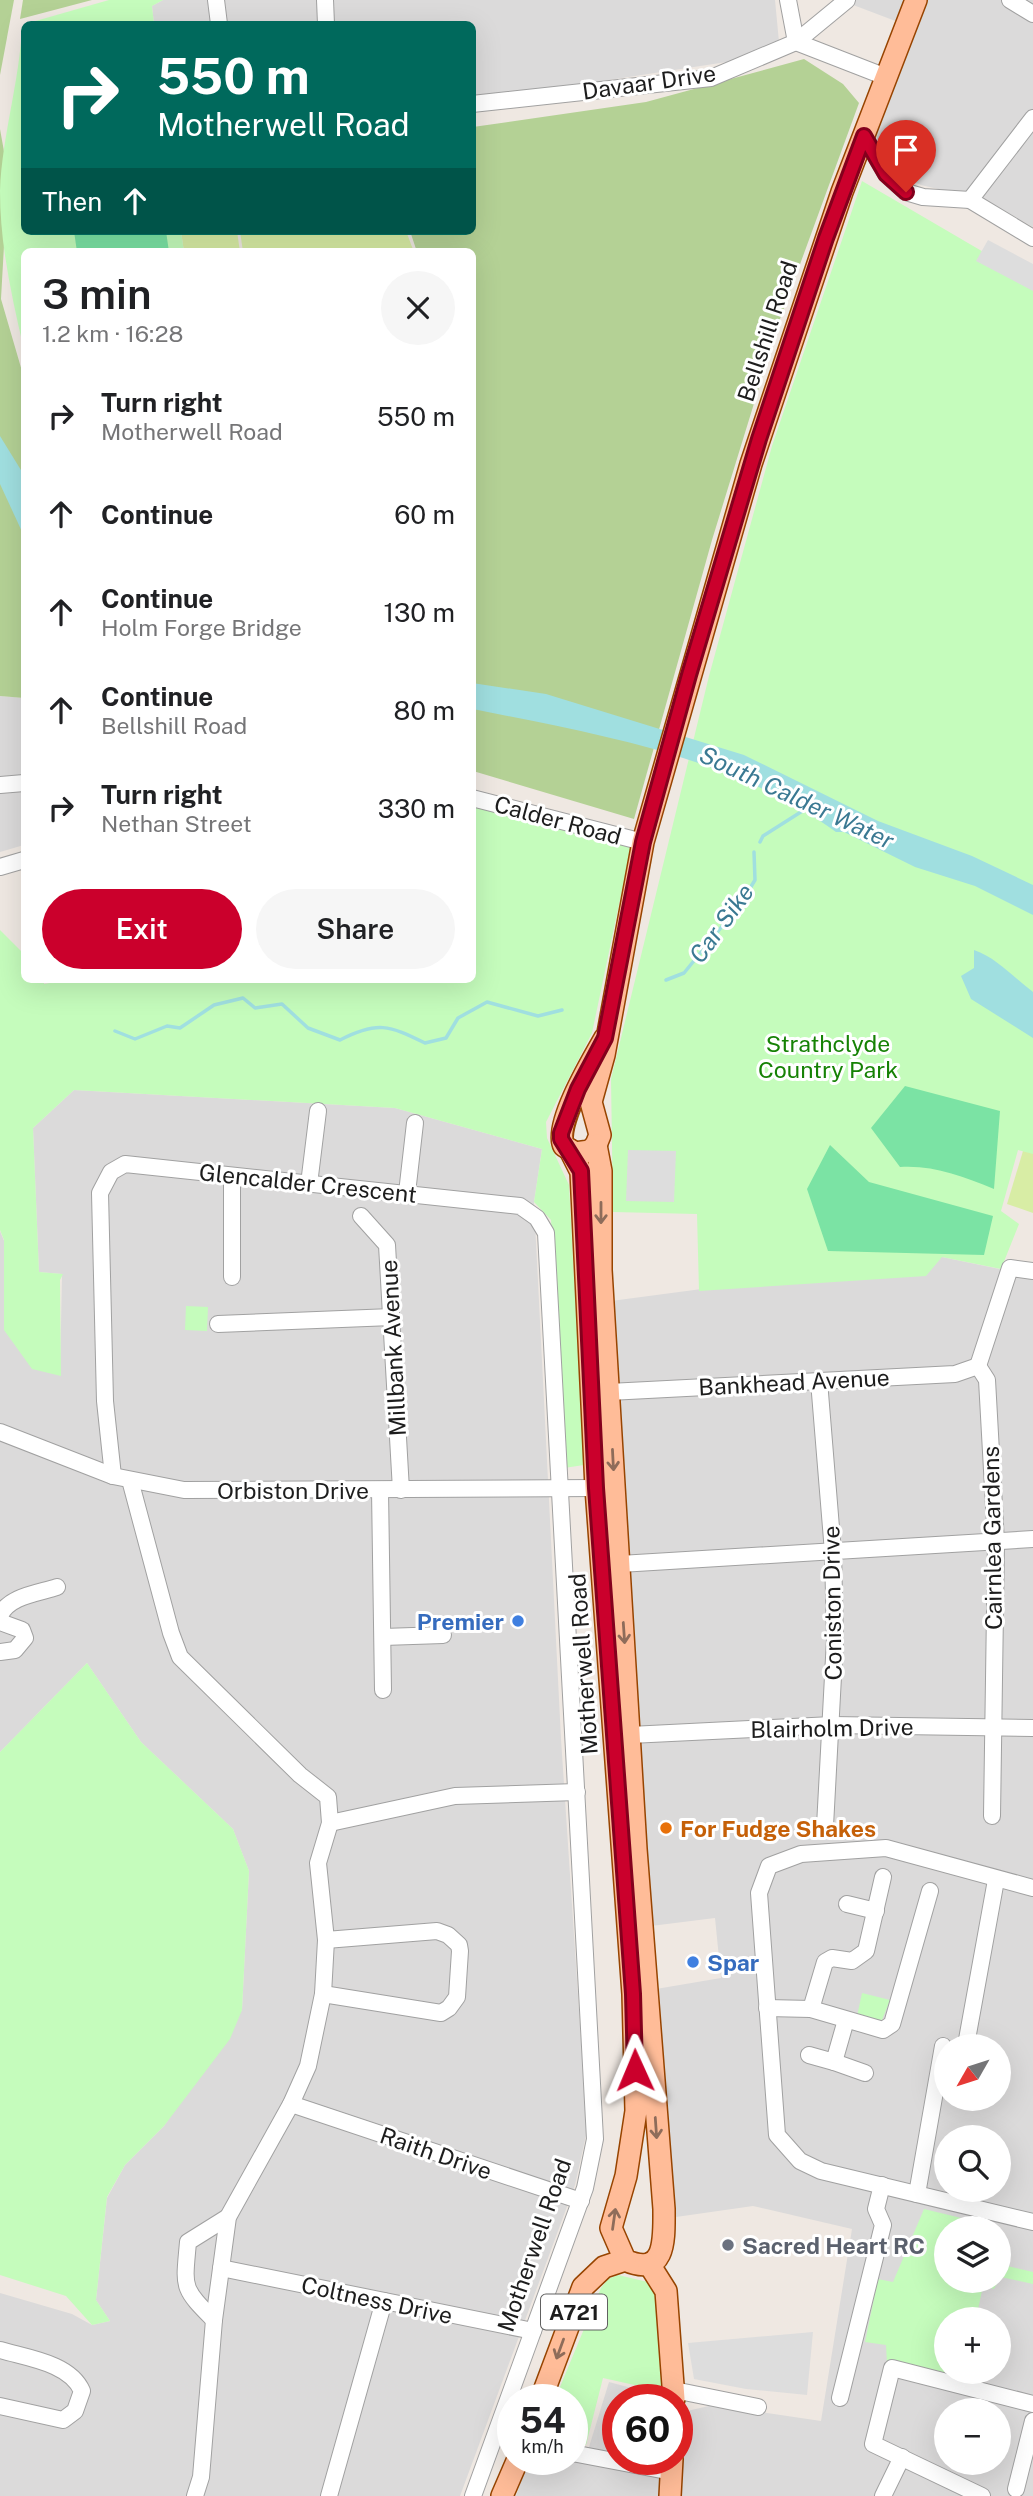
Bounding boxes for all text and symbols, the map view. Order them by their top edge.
text: 550 m [157,47,310,105]
icon: right [42,49,133,140]
street label: Davaar Drive [580,59,718,105]
text: Motherwell Road [157,106,410,143]
pin [876,120,936,192]
icon: arrive [887,131,925,169]
icon: ahead [116,182,154,220]
text: Then [42,186,102,217]
street label: Bellshill Road [732,257,802,405]
text: 3 min [42,269,152,318]
button: close [381,271,455,345]
text: 1.2 km · 16:28 [42,320,183,347]
text: Turn right [101,387,223,418]
icon: right [42,397,80,435]
text: 550 m [377,401,455,432]
text: Motherwell Road [101,418,283,445]
icon: ahead [42,495,80,533]
text: Continue [101,499,213,530]
text: 60 m [394,499,455,530]
text: Continue [101,583,213,614]
icon: ahead [42,593,80,631]
text: 130 m [383,597,455,628]
text: Holm Forge Bridge [101,614,302,641]
text: Continue [101,681,213,712]
icon: ahead [42,691,80,729]
text: 80 m [394,695,455,726]
text: Bellshill Road [101,712,247,739]
water label: South Calder Water [696,740,899,855]
text: Turn right [101,779,223,810]
icon: right [42,789,80,827]
street label: Calder Road [491,790,625,850]
text: 330 m [378,793,455,824]
text: Nethan Street [101,810,252,837]
water label: Car Sike [683,878,759,968]
button: Exit [42,889,242,969]
button: Share [256,889,455,969]
park label: Strathclyde Country Park [758,1030,898,1083]
street label: Glencalder Crescent [198,1158,418,1208]
one-way arrow [594,1201,608,1224]
street label: Millbank Avenue [375,1259,411,1437]
street label: Bankhead Avenue [698,1364,890,1400]
street label: Cairnlea Gardens [977,1446,1007,1630]
one-way arrow [607,1448,620,1471]
street label: Orbiston Drive [217,1477,369,1504]
street label: Coniston Drive [817,1525,847,1681]
street label: Motherwell Road [563,1572,603,1756]
place label: Premier [417,1608,504,1635]
marker: Premier [510,1613,526,1629]
one-way arrow [618,1621,631,1643]
street label: Blairholm Drive [750,1713,914,1743]
place label: For Fudge Shakes [680,1815,876,1842]
marker: For Fudge Shakes [658,1820,674,1836]
place label: Spar [707,1949,759,1976]
marker: Spar [685,1954,701,1970]
position arrow [598,2033,672,2107]
north arrow [934,2034,1012,2110]
map controls [934,2034,1011,2475]
one-way arrow [650,2117,663,2140]
street label: Raith Drive [376,2121,496,2185]
button: search [934,2125,1011,2202]
street label: Motherwell Road [492,2155,576,2335]
one-way arrow [607,2208,620,2231]
button: layers [934,2216,1011,2293]
place label: Sacred Heart RC [742,2232,925,2259]
marker: Sacred Heart RC [720,2237,736,2253]
street label: Coltness Drive [299,2271,455,2329]
road number: A721 [541,2294,607,2330]
button: + [934,2307,1011,2384]
one-way arrow [553,2337,566,2359]
speed limit sign: 60 [602,2384,693,2475]
button: − [934,2398,1011,2475]
text: 54 [519,2400,566,2441]
text: km/h [521,2436,564,2457]

